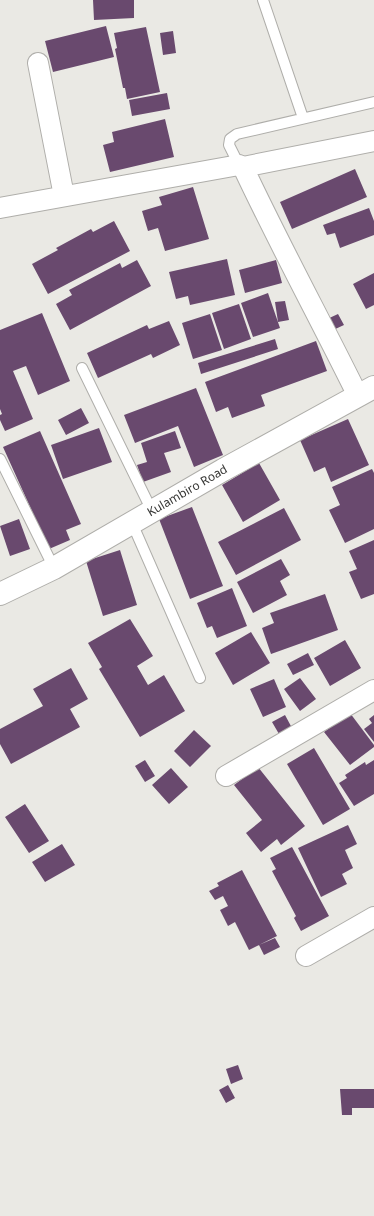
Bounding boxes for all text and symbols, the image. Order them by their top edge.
street label: Kulambiro Road [144,460,230,520]

